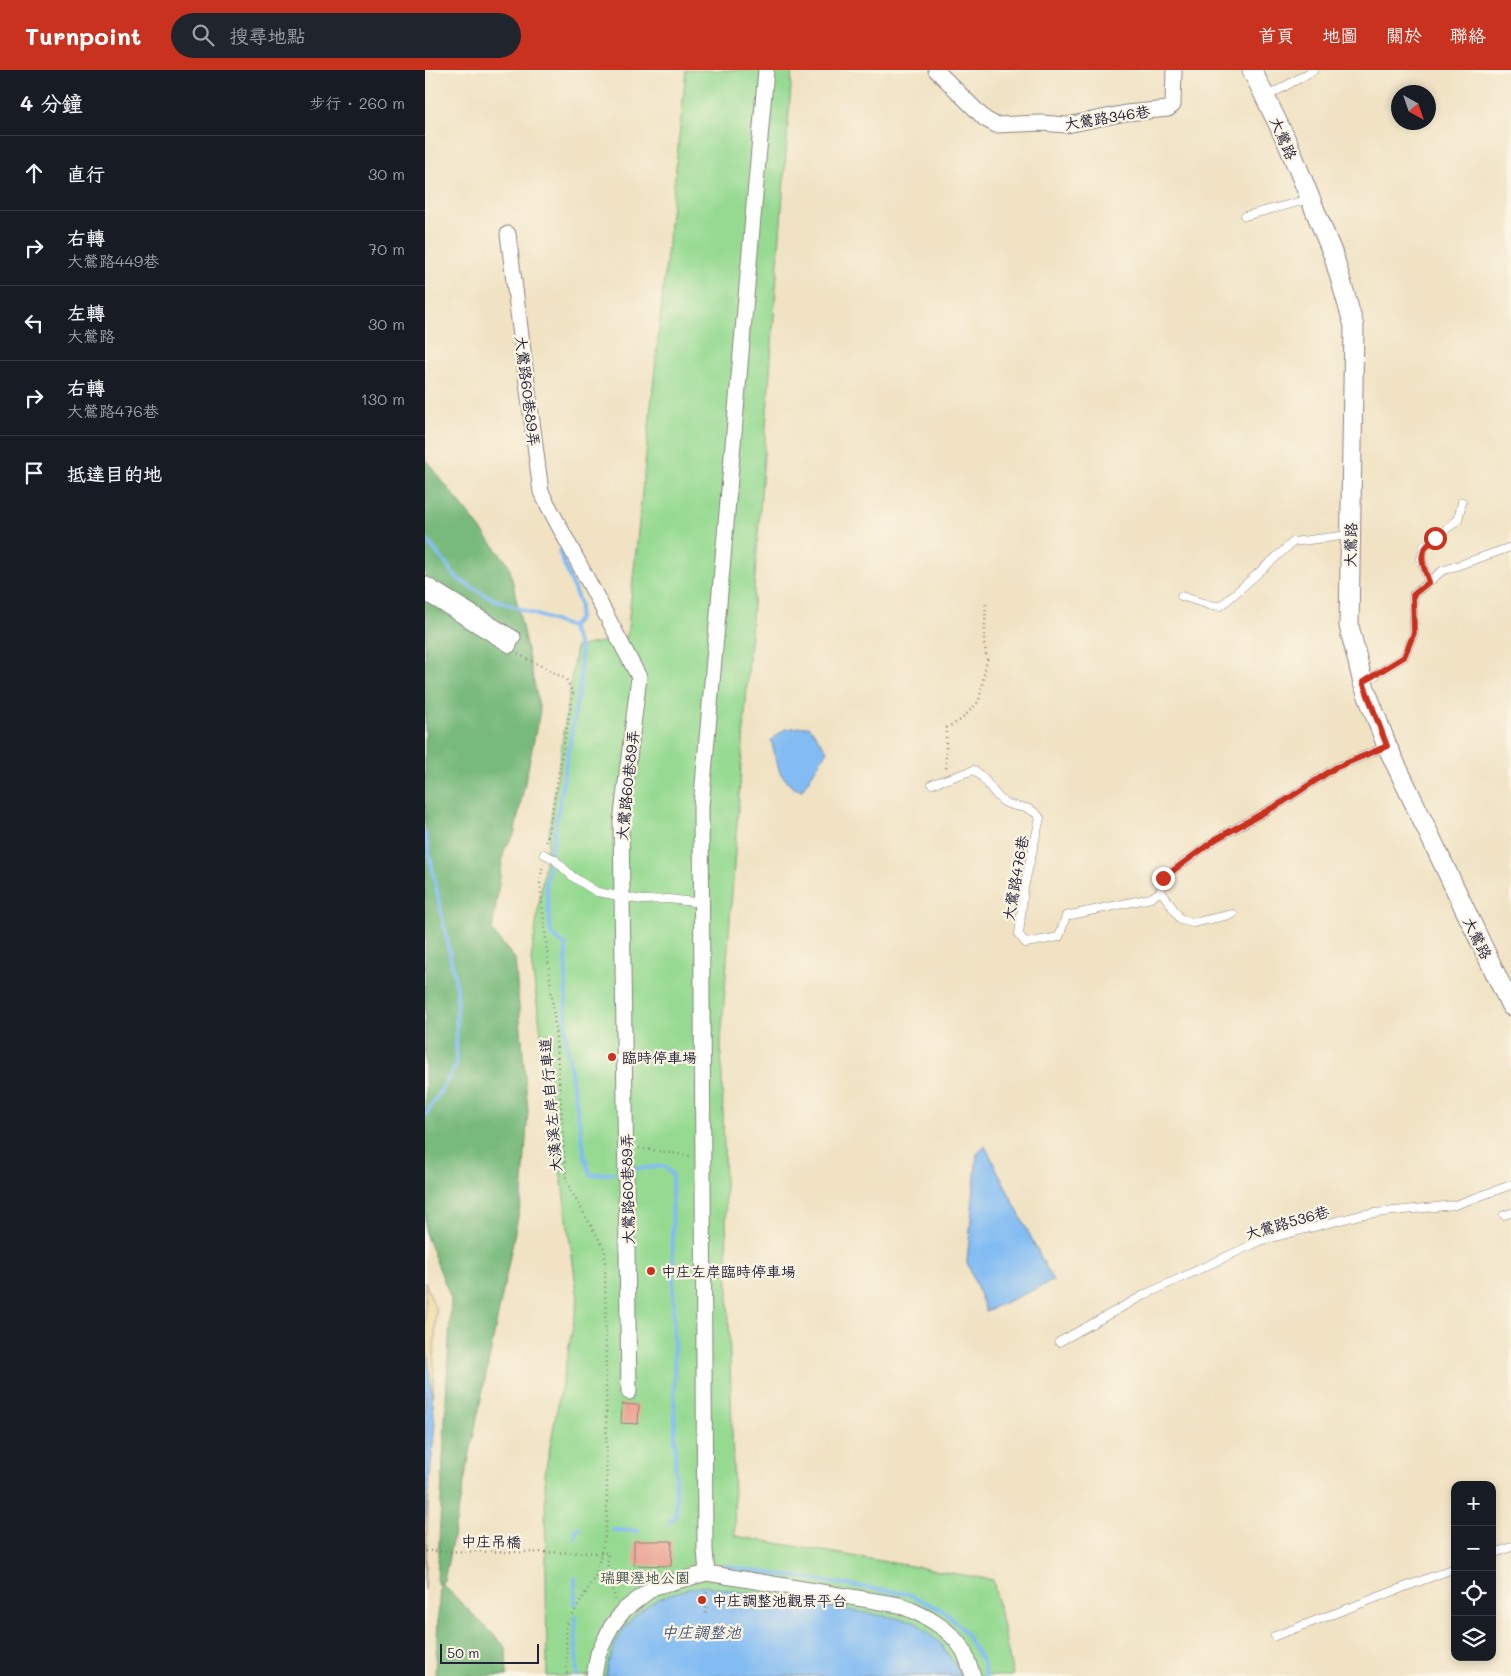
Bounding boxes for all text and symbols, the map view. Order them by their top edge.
search box [171,13,521,58]
text: Turnpoint [25,20,141,51]
icon: search [189,21,217,49]
text: 搜尋地點 [229,23,305,48]
text: 首頁 [1258,23,1294,47]
text: 地圖 [1322,23,1358,47]
text: 關於 [1386,23,1422,47]
text: 聯絡 [1450,23,1486,47]
north arrow [1391,85,1436,130]
text: 4 分鐘 [20,89,83,116]
text: 步行 · 260 m [309,92,405,113]
street label: 大鶯路346巷 [1063,100,1151,134]
street label: 大鶯路 [1266,113,1302,163]
icon: ahead [20,159,48,187]
text: 直行 [67,161,105,186]
text: 30 m [368,163,405,184]
text: 右轉 [67,225,105,250]
icon: right [20,234,48,262]
text: 70 m [368,238,405,259]
text: 大鶯路449巷 [67,250,159,271]
text: 左轉 [67,300,105,325]
icon: left [20,309,48,337]
text: 30 m [368,313,405,334]
text: 大鶯路 [67,325,115,346]
street label: 大鶯路60巷89弄 [511,335,545,447]
text: 右轉 [67,375,105,400]
icon: right [20,384,48,412]
text: 130 m [361,388,405,409]
text: 大鶯路476巷 [67,400,159,421]
icon: arrive [20,459,48,487]
text: 抵達目的地 [67,461,162,486]
street label: 大鶯路 [1340,522,1360,568]
route start [1424,527,1447,550]
street label: 大鶯路60巷89弄 [611,729,643,841]
street label: 大鶯路476巷 [998,834,1032,922]
route end [1152,867,1175,890]
street label: 大鶯路 [1459,913,1497,963]
street label: 大漢溪左岸自行車道 [534,1037,566,1173]
place label: 臨時停車場 [622,1047,697,1067]
marker: 臨時停車場 [606,1051,618,1063]
street label: 大鶯路60巷89弄 [616,1133,638,1245]
street label: 大鶯路536巷 [1243,1200,1331,1244]
place label: 中庄左岸臨時停車場 [661,1261,796,1281]
marker: 中庄左岸臨時停車場 [645,1265,657,1277]
map controls [1451,1481,1496,1661]
button: + [1451,1481,1496,1526]
button: − [1451,1526,1496,1571]
street label: 中庄吊橋 [461,1530,521,1552]
park label: 瑞興溼地公園 [600,1567,690,1587]
button: locate [1451,1571,1496,1616]
place label: 中庄調整池觀景平台 [712,1590,847,1610]
marker: 中庄調整池觀景平台 [696,1594,708,1606]
button: layers [1451,1616,1496,1661]
water label: 中庄調整池 [661,1621,742,1642]
scale bar [440,1641,539,1664]
text: 50 m [447,1643,479,1662]

